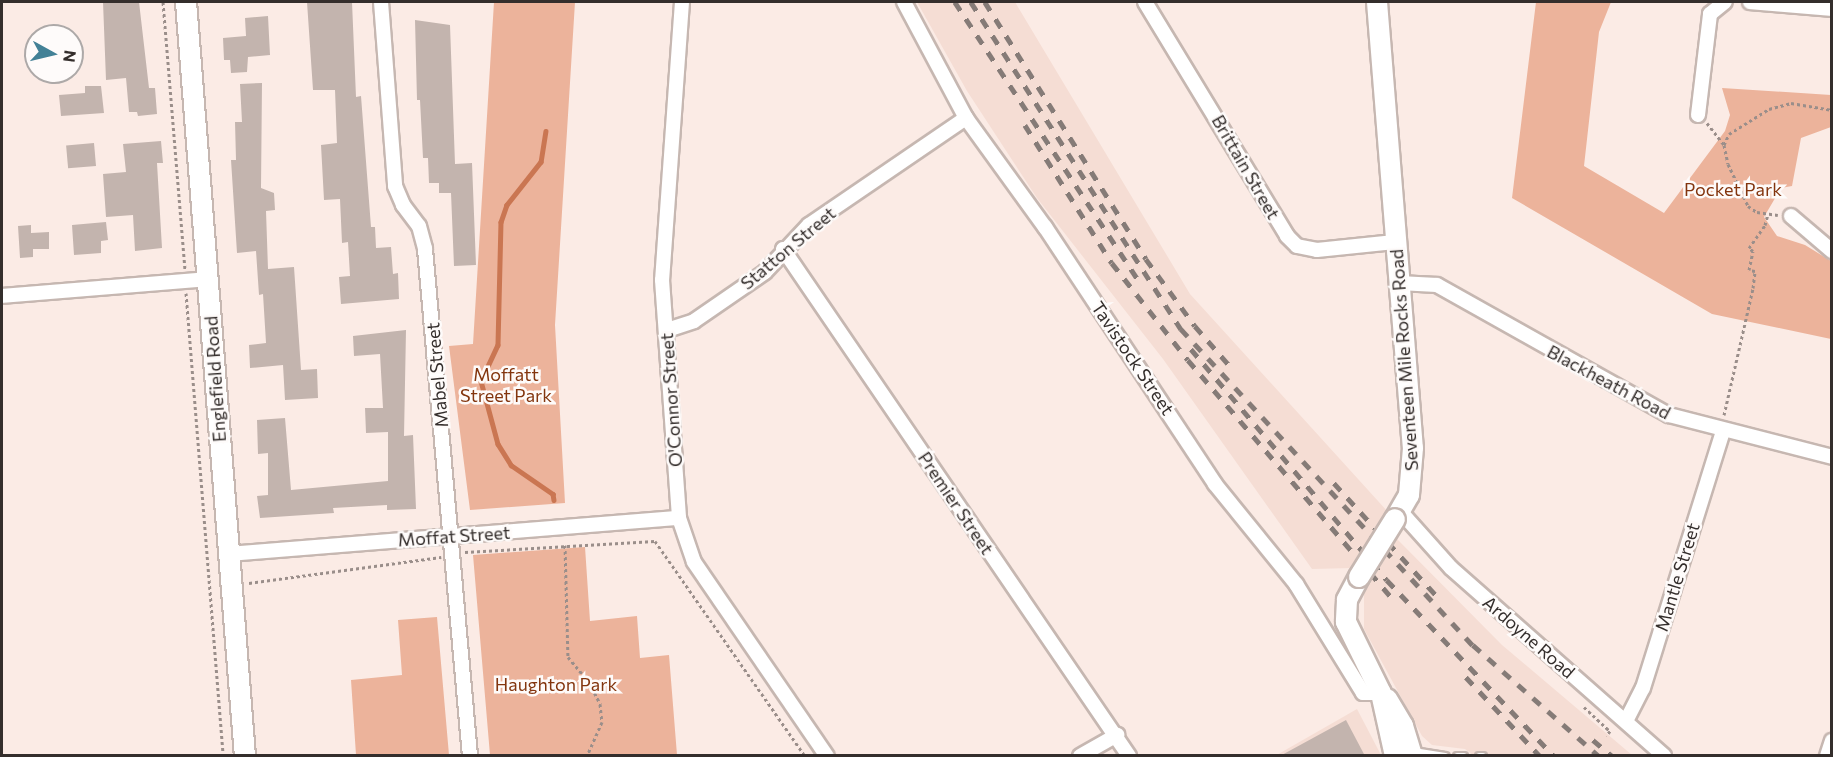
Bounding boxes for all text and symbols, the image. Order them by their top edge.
north arrow [24,24,84,84]
text: N [60,49,81,64]
street label: Brittain Street [1207,111,1285,223]
park label: Pocket Park [1684,178,1782,200]
street label: Statton Street [736,202,840,294]
street label: Seventeen Mile Rocks Road [1385,248,1423,472]
street label: Tavistock Street [1087,297,1179,419]
street label: Englefield Road [200,315,230,443]
street label: Mabel Street [422,322,452,428]
street label: O'Connor Street [656,332,686,468]
street label: Blackheath Road [1544,340,1674,424]
park label: Moffatt Street Park [460,364,552,406]
street label: Premier Street [914,448,998,558]
street label: Mantle Street [1650,520,1704,634]
street label: Moffat Street [397,521,511,551]
street label: Ardoyne Road [1479,591,1579,683]
park label: Haughton Park [495,673,617,695]

